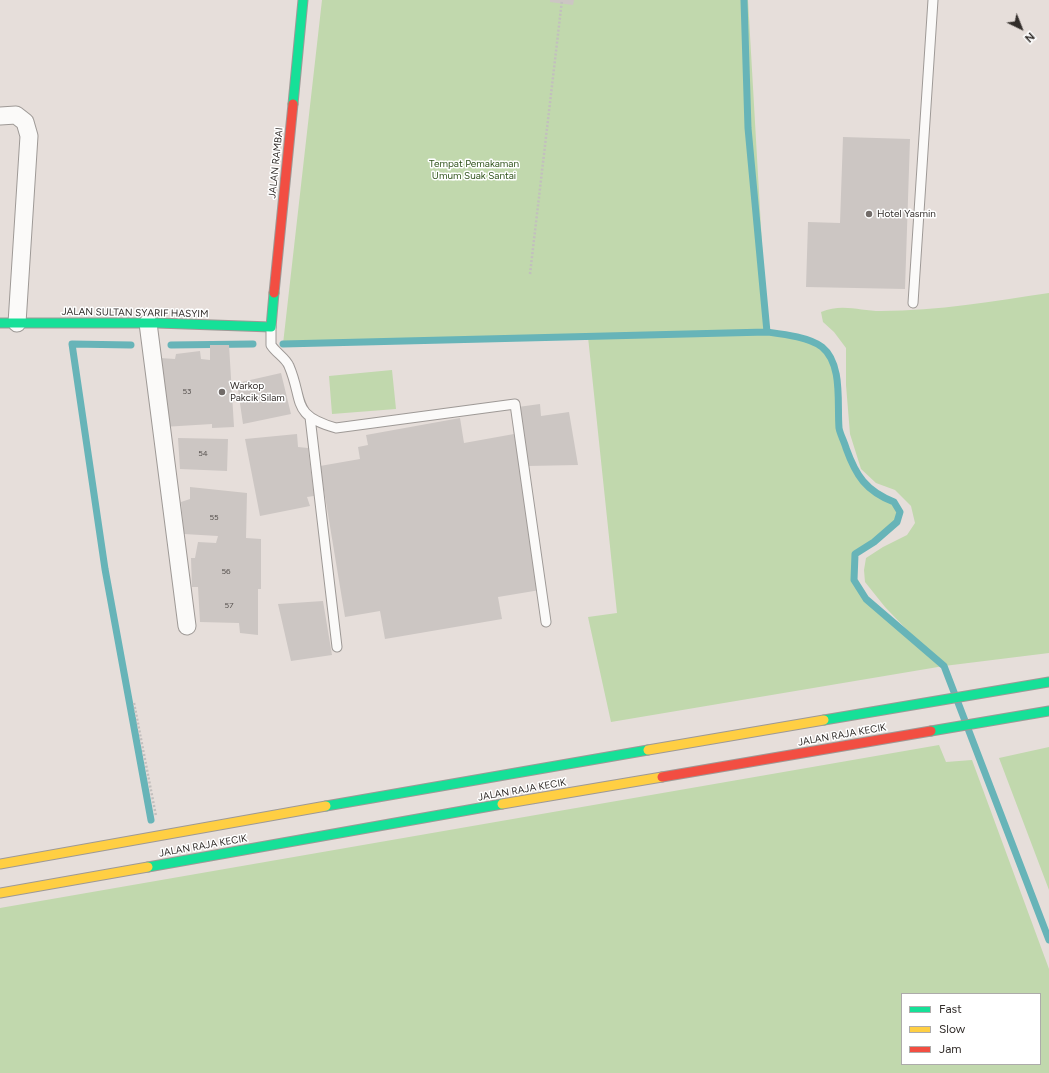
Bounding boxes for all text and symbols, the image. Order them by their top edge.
north arrow [1001,8,1041,48]
text: N [1022,29,1037,45]
street label: JALAN RAMBAI [266,127,286,199]
park label: Tempat Pemakaman Umum Suak Santai [429,158,519,182]
place label: Hotel Yasmin [877,208,936,220]
marker: Hotel Yasmin [864,209,874,219]
street label: JALAN SULTAN SYARIF HASYIM [61,306,209,320]
place label: Warkop Pakcik Silam [230,380,285,404]
house number: 53 [183,387,191,397]
marker: Warkop Pakcik Silam [217,387,227,397]
house number: 54 [198,449,208,459]
house number: 55 [209,513,219,523]
house number: 56 [221,567,231,577]
house number: 57 [225,601,233,611]
street label: JALAN RAJA KECIK [797,721,887,749]
street label: JALAN RAJA KECIK [477,776,567,804]
street label: JALAN RAJA KECIK [158,832,248,860]
legend [901,993,1041,1065]
text: Fast [939,1002,962,1016]
text: Slow [939,1022,965,1036]
text: Jam [939,1042,962,1056]

